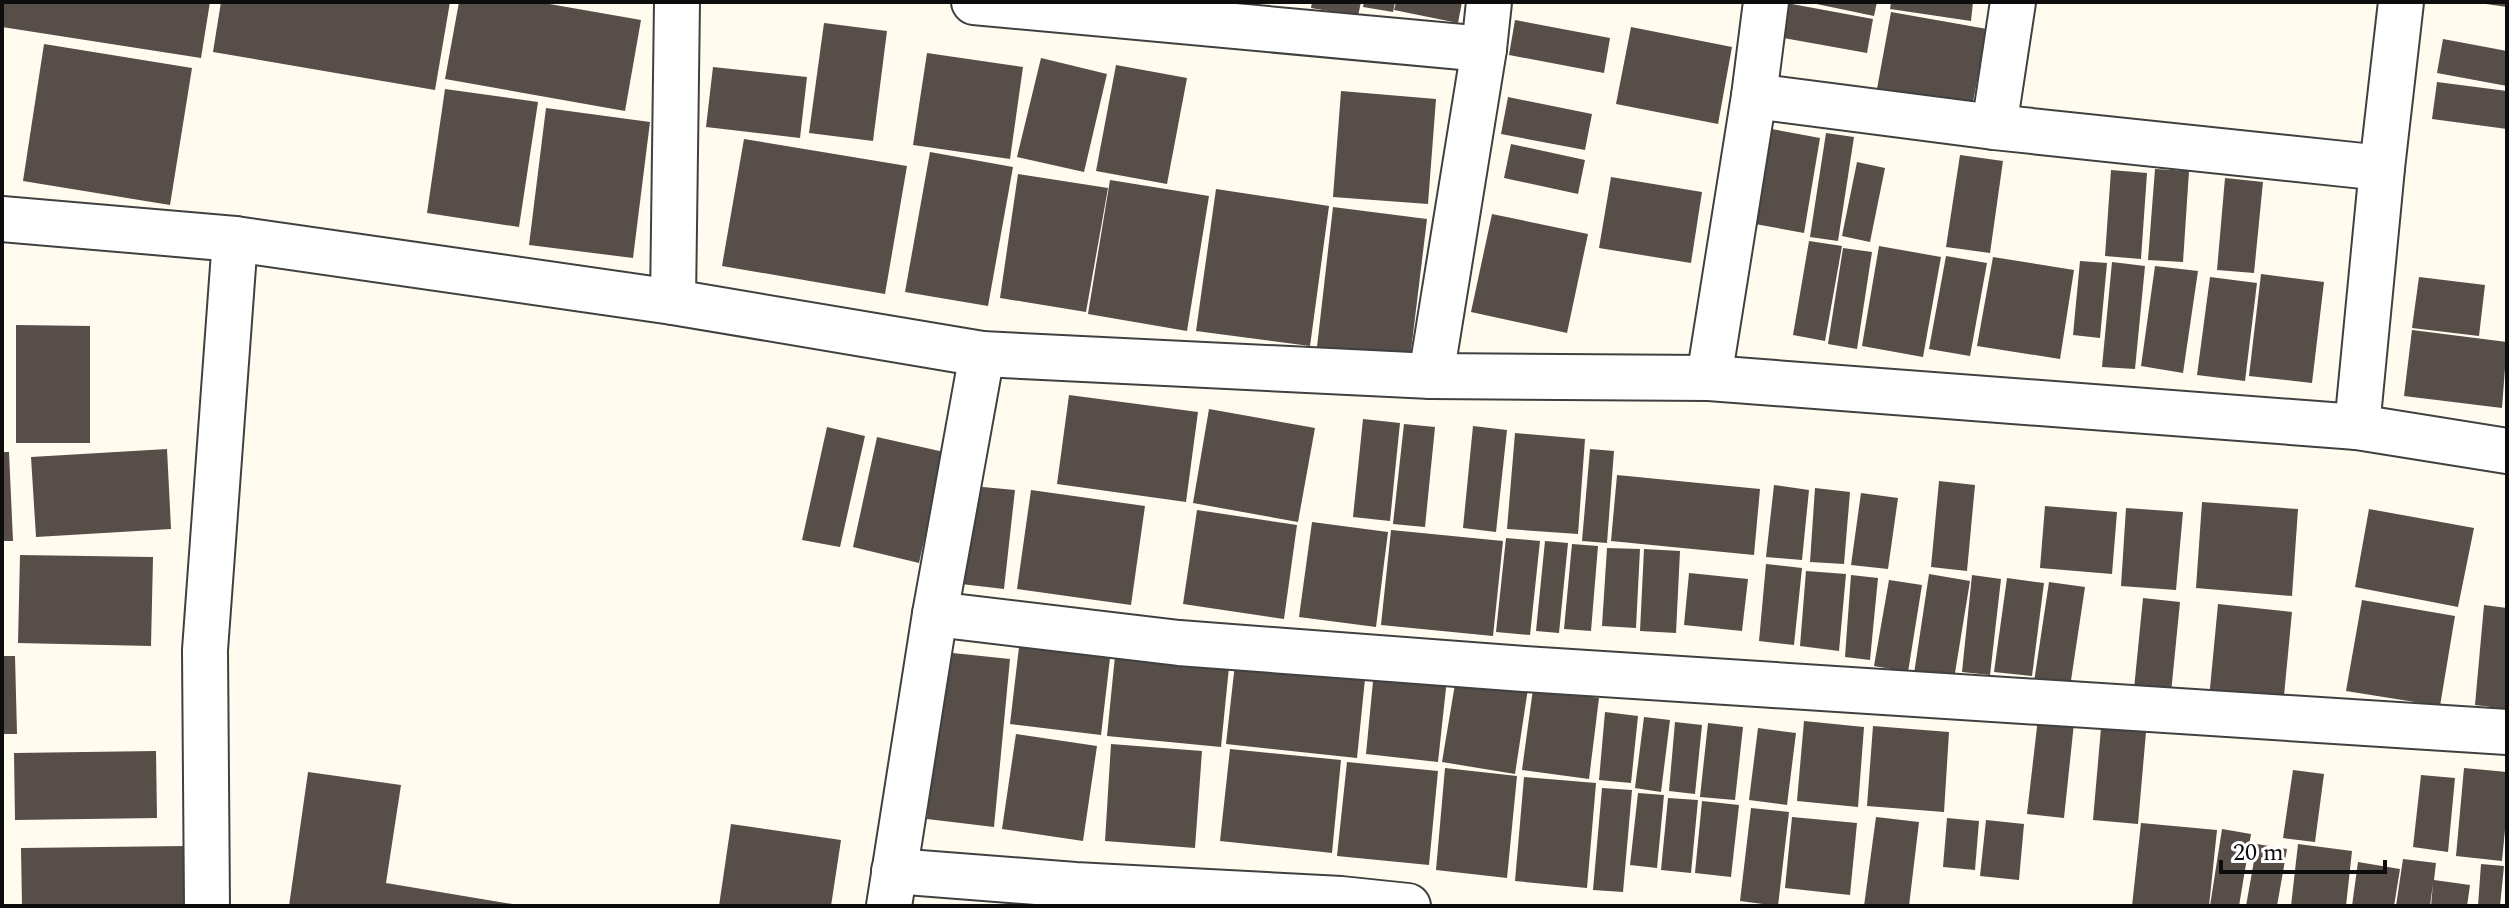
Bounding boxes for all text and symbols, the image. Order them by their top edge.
scale bar [2221,824,2385,874]
text: 20 m [2233,835,2284,871]

